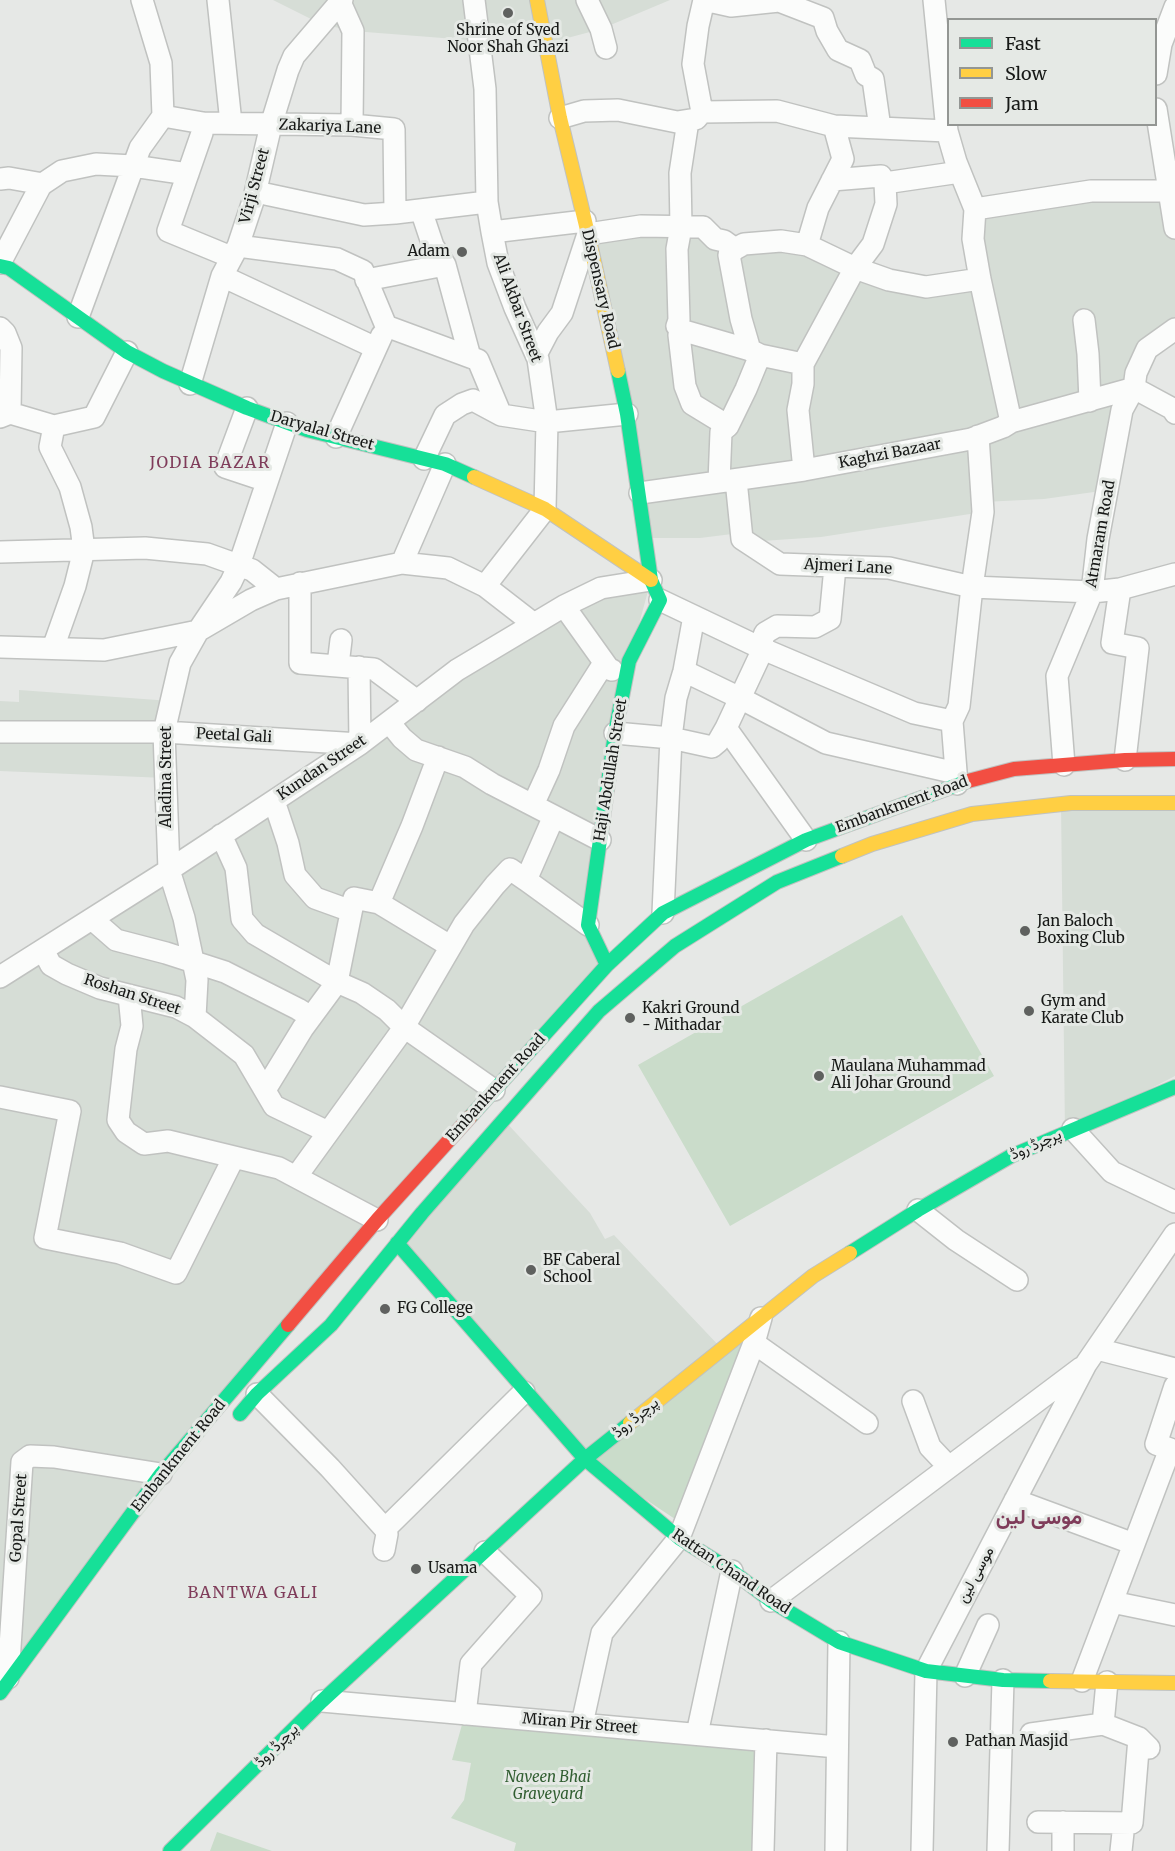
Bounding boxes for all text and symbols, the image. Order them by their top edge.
marker: Shrine of Syed Noor Shah Ghazi [501,6,515,20]
legend [947,18,1157,126]
place label: Shrine of Syed Noor Shah Ghazi [447,22,569,57]
text: Fast [1005,32,1041,55]
text: Slow [1005,62,1047,85]
text: Jam [1005,92,1039,115]
street label: Zakariya Lane [278,116,382,138]
street label: Virji Street [236,146,274,226]
street label: Dispensary Road [577,227,623,351]
place label: Adam [407,243,450,261]
marker: Adam [455,245,469,259]
street label: Ali Akbar Street [489,251,545,365]
street label: Daryalal Street [268,408,376,454]
street label: Kaghzi Bazaar [837,435,943,473]
district label: JODIA BAZAR [149,453,271,473]
street label: Atmaram Road [1083,479,1119,589]
street label: Ajmeri Lane [803,556,893,578]
street label: Haji Abdullah Street [591,697,631,843]
street label: Peetal Gali [195,725,273,747]
street label: Aladina Street [158,726,176,828]
street label: Kundan Street [274,732,370,804]
street label: Embankment Road [834,773,970,837]
place label: Jan Baloch Boxing Club [1037,913,1125,948]
marker: Jan Baloch Boxing Club [1018,924,1032,938]
street label: Roshan Street [81,971,183,1019]
place label: Gym and Karate Club [1041,993,1124,1028]
place label: Kakri Ground - Mithadar [642,1000,740,1035]
marker: Gym and Karate Club [1022,1004,1036,1018]
marker: Kakri Ground - Mithadar [623,1011,637,1025]
street label: Embankment Road [443,1030,549,1146]
place label: Maulana Muhammad Ali Johar Ground [831,1058,986,1093]
marker: Maulana Muhammad Ali Johar Ground [812,1069,826,1083]
street label: پرچرڈ روڈ [1008,1126,1064,1164]
place label: BF Caberal School [543,1252,620,1287]
marker: BF Caberal School [524,1263,538,1277]
place label: FG College [397,1300,473,1318]
marker: FG College [378,1302,392,1316]
street label: پرچرڈ روڈ [609,1394,663,1442]
street label: Embankment Road [128,1396,230,1516]
street label: Gopal Street [7,1473,31,1563]
district label: موسی لین [996,1505,1082,1531]
street label: Rattan Chand Road [669,1526,793,1618]
street label: موسی لین [954,1544,998,1606]
place label: Usama [428,1560,477,1578]
marker: Usama [409,1562,423,1576]
district label: BANTWA GALI [187,1583,319,1603]
street label: Miran Pir Street [522,1710,638,1738]
street label: پرچرڈ روڈ [252,1721,302,1771]
place label: Pathan Masjid [965,1733,1068,1751]
marker: Pathan Masjid [946,1735,960,1749]
park label: Naveen Bhai Graveyard [505,1769,591,1804]

